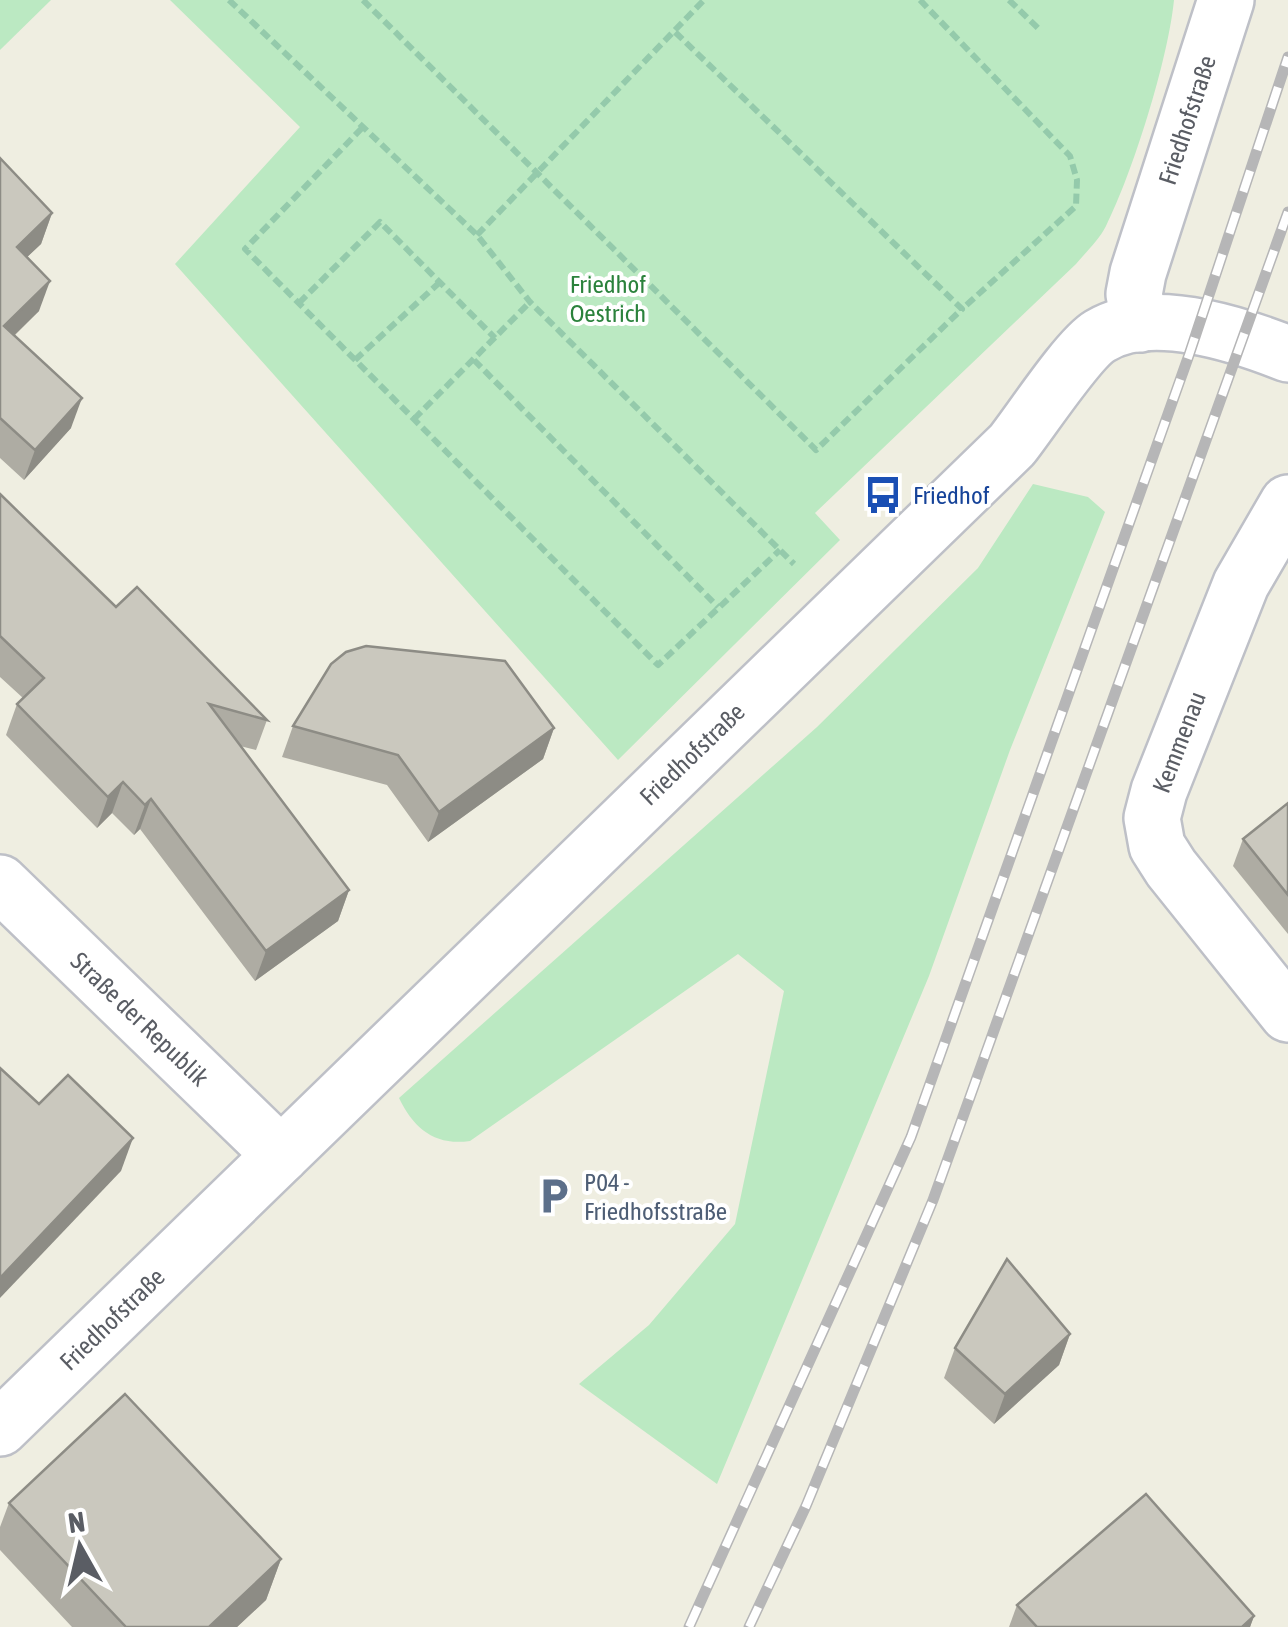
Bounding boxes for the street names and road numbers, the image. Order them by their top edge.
street label: Friedhofstraße [1153,52,1221,188]
street label: Kemmenau [1147,687,1211,797]
street label: Friedhofstraße [634,697,750,811]
street label: Straße der Republik [66,947,214,1091]
street label: Friedhofstraße [54,1262,170,1376]

